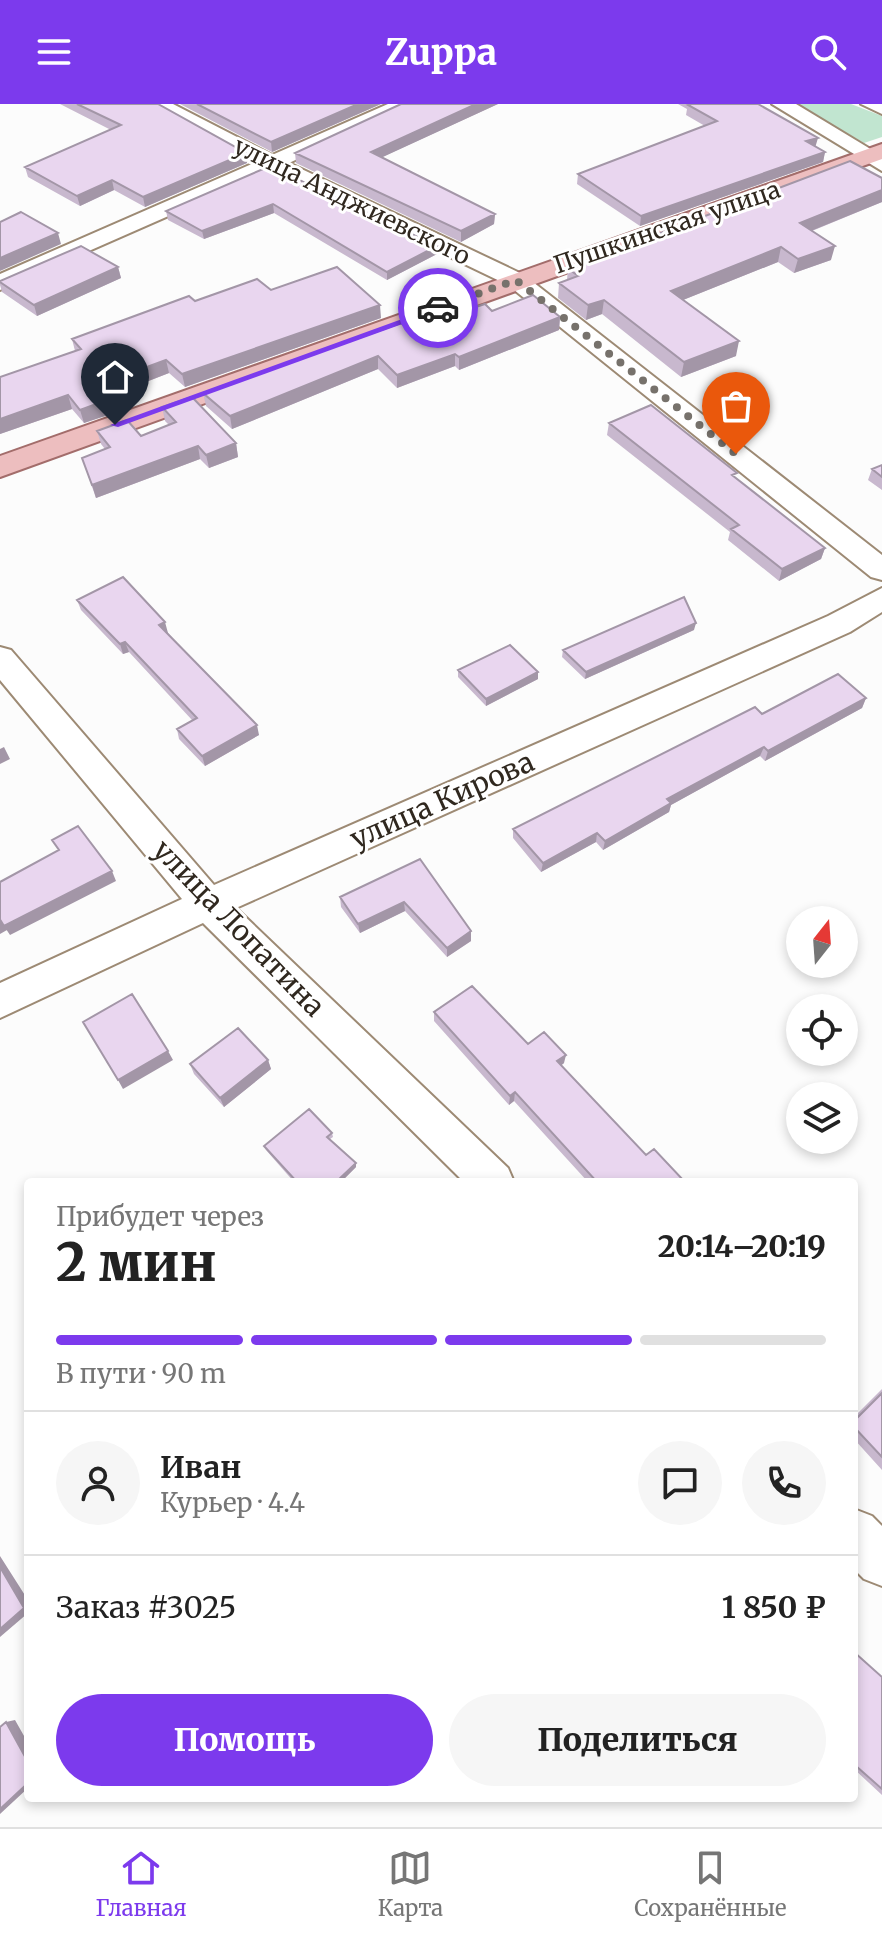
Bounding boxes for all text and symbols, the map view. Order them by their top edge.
icon: menu [32,30,76,74]
text: Zuppa [385,30,497,75]
icon: search [806,30,850,74]
street label: улица Анджиевского [229,130,475,272]
street label: Пушкинская улица [550,174,784,280]
courier [398,268,478,348]
icon: car [416,286,460,330]
pin [81,343,149,425]
icon: home [93,355,137,399]
pin [702,372,770,454]
icon: bag [714,384,758,428]
street label: улица Кирова [344,743,540,857]
street label: улица Лопатина [146,832,332,1024]
north arrow [786,906,858,978]
map controls [786,906,858,1154]
button: locate [786,994,858,1066]
button: layers [786,1082,858,1154]
text: Прибудет через [56,1200,264,1233]
text: 20:14–20:19 [658,1227,826,1265]
text: 2 мин [56,1230,217,1295]
text: В пути · 90 m [56,1357,226,1390]
button: person [56,1441,140,1525]
button: chat [638,1441,722,1525]
button: phone [742,1441,826,1525]
text: Иван [160,1448,241,1486]
text: Курьер · 4.4 [160,1486,305,1519]
text: Заказ #3025 [56,1588,236,1626]
text: 1 850 ₽ [722,1588,826,1626]
button: Помощь [56,1694,433,1786]
button: Поделиться [449,1694,826,1786]
tab: Главная [96,1846,187,1922]
tab: Карта [378,1846,443,1922]
tab: Сохранённые [634,1846,786,1922]

